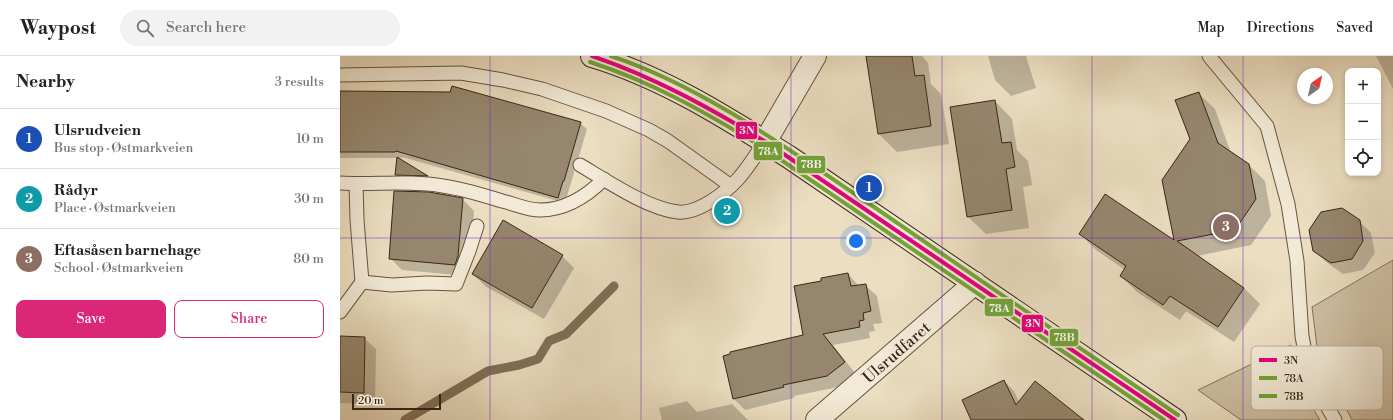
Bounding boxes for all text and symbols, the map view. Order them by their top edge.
search box [120,10,400,46]
text: Waypost [20,16,96,40]
icon: search [134,17,156,39]
text: Search here [166,18,246,37]
text: Map [1197,19,1225,37]
text: Directions [1247,19,1314,37]
text: Saved [1336,19,1373,37]
north arrow [1297,68,1333,104]
map controls [1345,68,1381,176]
button: + [1345,68,1381,104]
text: Nearby [16,71,75,93]
text: 3 results [275,74,324,90]
button: − [1345,104,1381,140]
text: Ulsrudveien [54,121,141,140]
line badge: 3N [735,121,758,140]
text: 3N [739,124,755,138]
text: 1 [26,131,32,147]
text: 10 m [296,131,324,147]
text: Bus stop · Østmarkveien [54,140,193,156]
button: locate [1345,140,1381,176]
line badge: 78A [753,141,783,161]
text: 78A [757,145,780,159]
line badge: 78B [796,155,826,174]
text: 78B [800,158,822,172]
pin: 1 [856,173,882,203]
text: Rådyr [54,181,98,200]
text: 2 [25,191,33,207]
text: 30 m [294,191,324,207]
pin: 2 [714,196,740,226]
text: Place · Østmarkveien [54,200,176,216]
pin: 3 [1213,212,1239,242]
your location [846,231,866,251]
text: Eftasåsen barnehage [54,241,201,260]
text: 3 [25,251,33,267]
text: 80 m [293,251,324,267]
text: School · Østmarkveien [54,260,183,276]
line badge: 78A [984,298,1014,317]
button: Save [16,300,166,338]
button: Share [174,300,324,338]
text: 78A [988,302,1011,316]
line badge: 3N [1021,314,1044,333]
text: 3N [1025,317,1041,331]
street label: Ulsrudfaret [859,318,935,388]
line badge: 78B [1049,328,1079,347]
text: 78B [1053,331,1075,345]
legend [1251,346,1383,410]
text: 3N [1284,354,1299,368]
text: 78A [1284,372,1304,386]
text: 78B [1284,390,1304,404]
scale bar [352,392,441,411]
text: 20 m [358,394,383,408]

